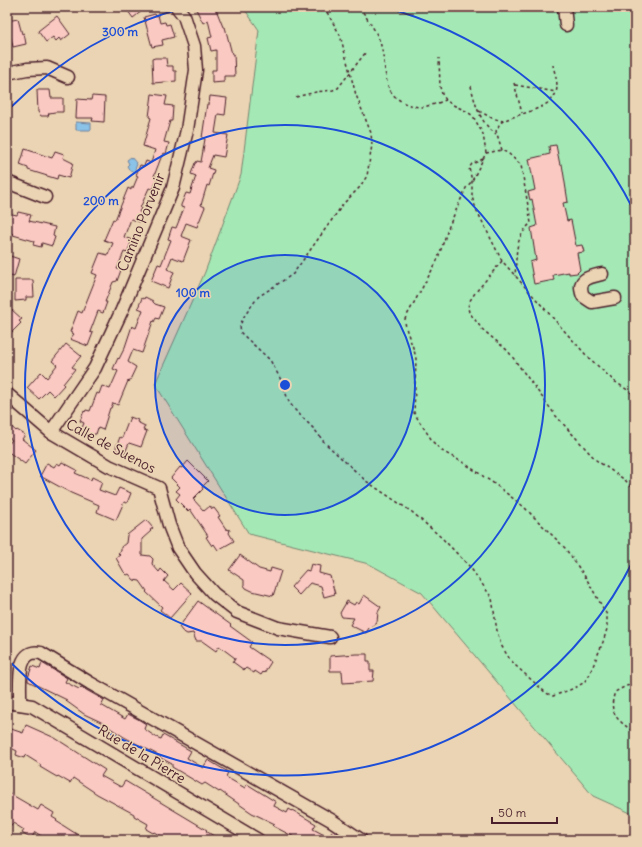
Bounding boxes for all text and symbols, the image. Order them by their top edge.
text: 300 m [102,24,138,39]
street label: Camino Porvenir [113,170,169,274]
text: 200 m [83,193,119,208]
text: 100 m [176,285,210,300]
centre of rings [278,378,292,392]
street label: Calle de Suenos [63,415,159,477]
street label: Rue de la Pierre [95,721,189,787]
scale bar [492,799,557,825]
text: 50 m [498,805,527,820]

